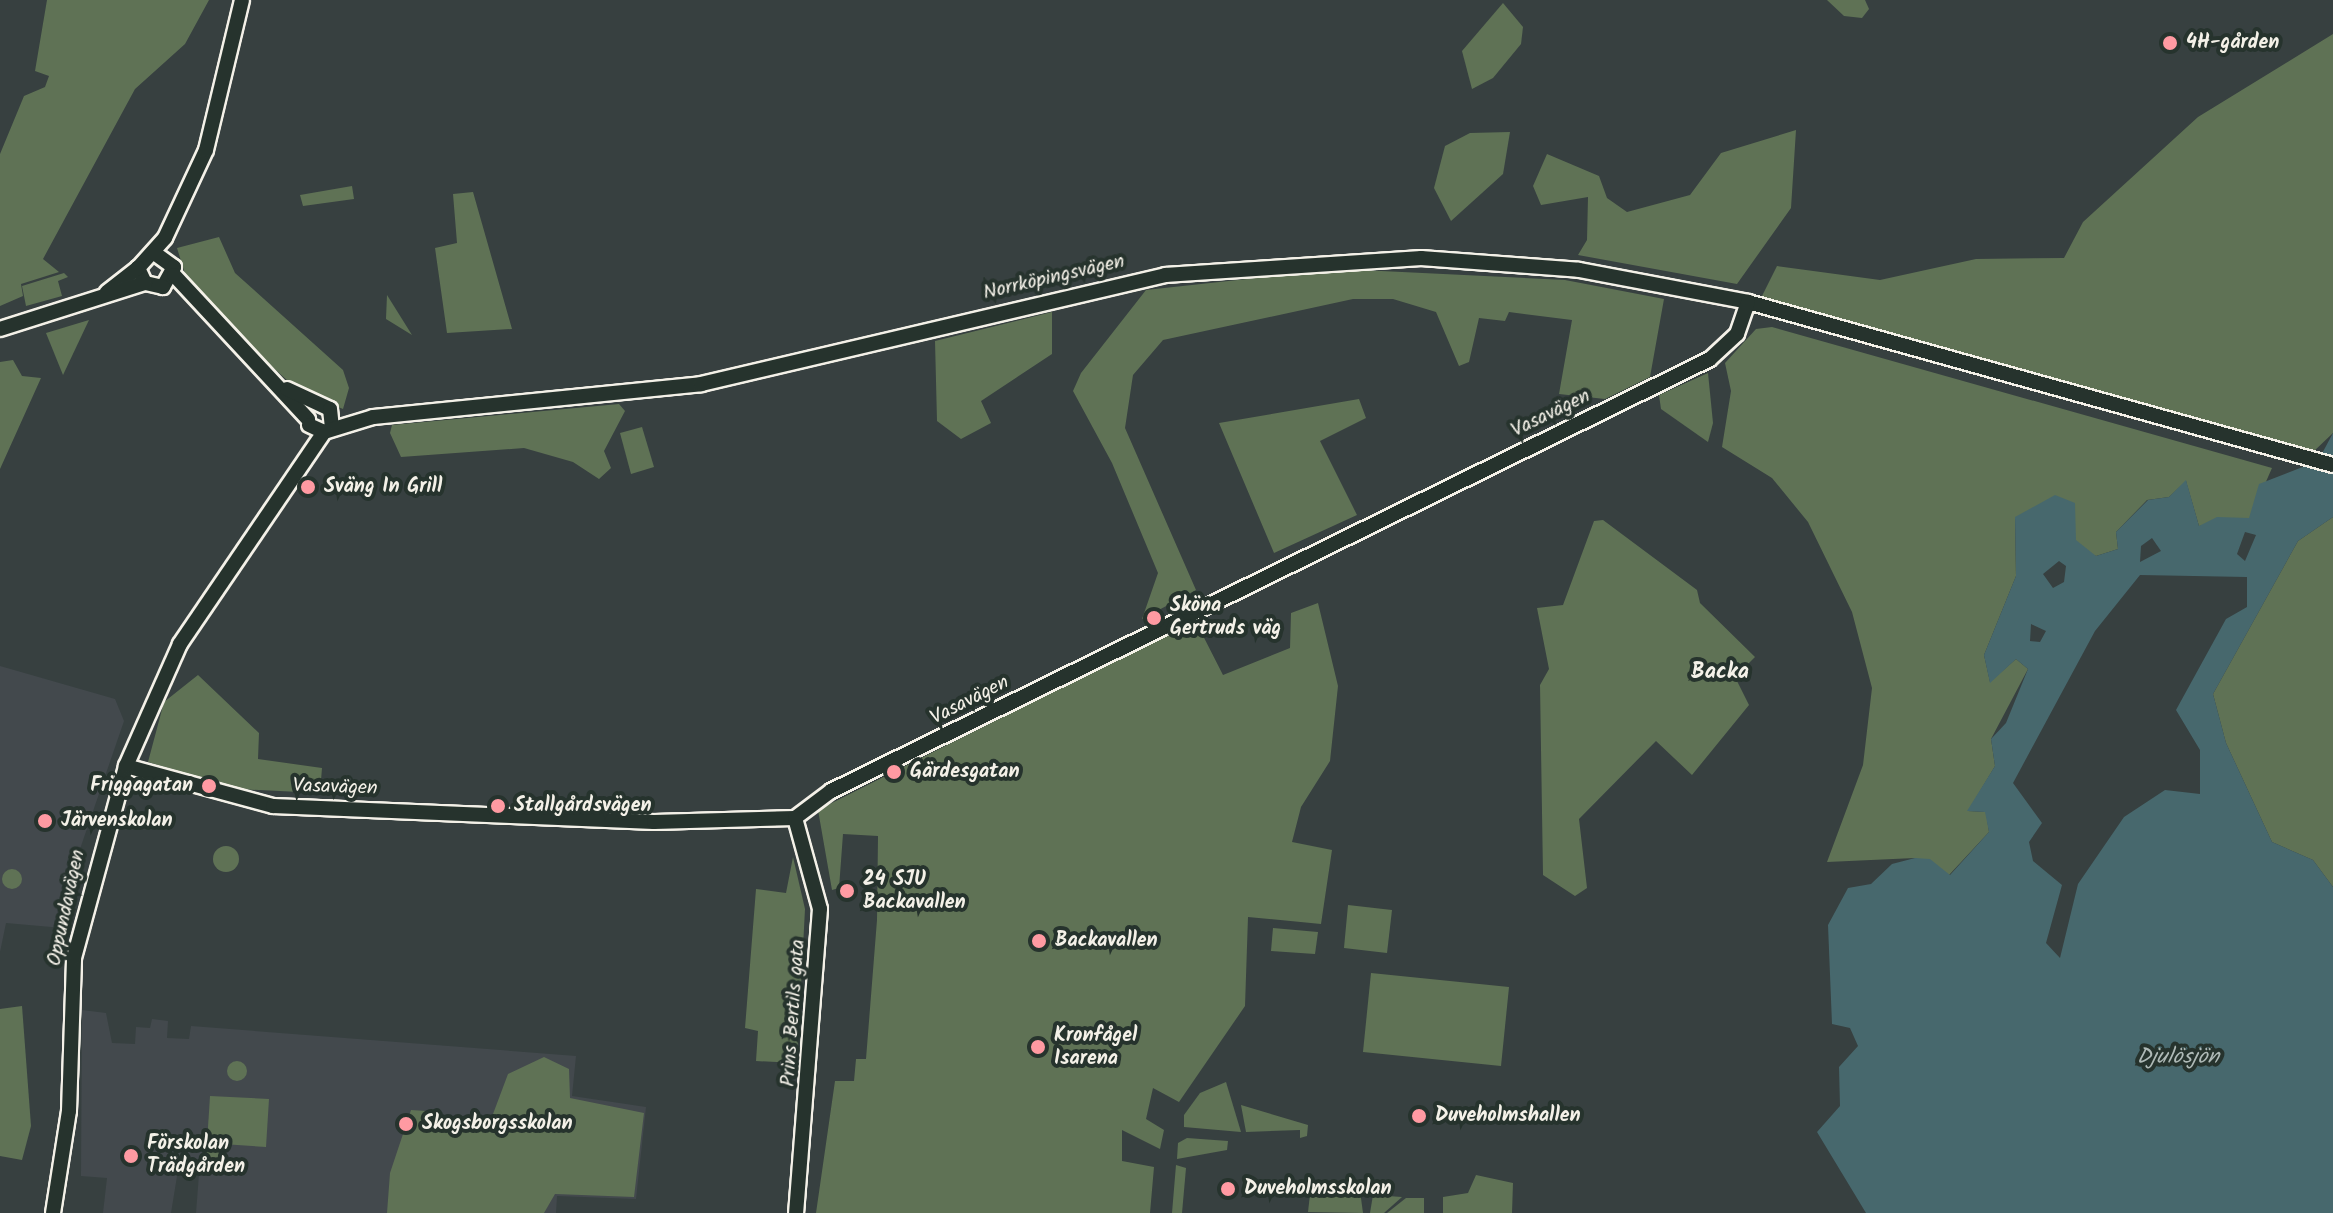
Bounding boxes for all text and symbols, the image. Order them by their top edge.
place label: 4H-gården [2186,31,2279,55]
marker: 4H-gården [2161,34,2179,52]
street label: Norrköpingsvägen [981,250,1127,306]
street label: Vasavägen [1508,385,1594,443]
place label: Sväng In Grill [324,475,442,499]
marker: Sväng In Grill [299,478,317,496]
place label: Sköna Gertruds väg [1170,594,1281,641]
marker: Sköna Gertruds väg [1145,609,1163,627]
district label: Backa [1691,660,1749,686]
street label: Vasavägen [927,671,1013,731]
place label: Gärdesgatan [910,760,1020,784]
marker: Gärdesgatan [885,763,903,781]
place label: Friggagatan [90,774,193,798]
street label: Vasavägen [292,775,378,801]
marker: Friggagatan [200,777,218,795]
place label: Stallgårdsvägen [514,794,651,818]
marker: Stallgårdsvägen [489,797,507,815]
place label: Järvenskolan [61,809,173,833]
marker: Järvenskolan [36,812,54,830]
street label: Oppundavägen [43,848,91,968]
place label: 24 SJU Backavallen [863,868,966,915]
marker: 24 SJU Backavallen [838,882,856,900]
place label: Backavallen [1055,929,1158,953]
marker: Backavallen [1030,932,1048,950]
street label: Prins Bertils gata [777,938,811,1088]
place label: Kronfågel Isarena [1054,1024,1137,1071]
marker: Kronfågel Isarena [1029,1038,1047,1056]
water label: Djulösjön [2137,1045,2219,1071]
place label: Duveholmshallen [1435,1104,1581,1128]
marker: Duveholmshallen [1410,1107,1428,1125]
place label: Skogsborgsskolan [422,1112,573,1136]
marker: Skogsborgsskolan [397,1115,415,1133]
place label: Förskolan Trädgården [147,1132,245,1179]
marker: Förskolan Trädgården [122,1147,140,1165]
place label: Duveholmsskolan [1244,1177,1392,1201]
marker: Duveholmsskolan [1219,1180,1237,1198]

